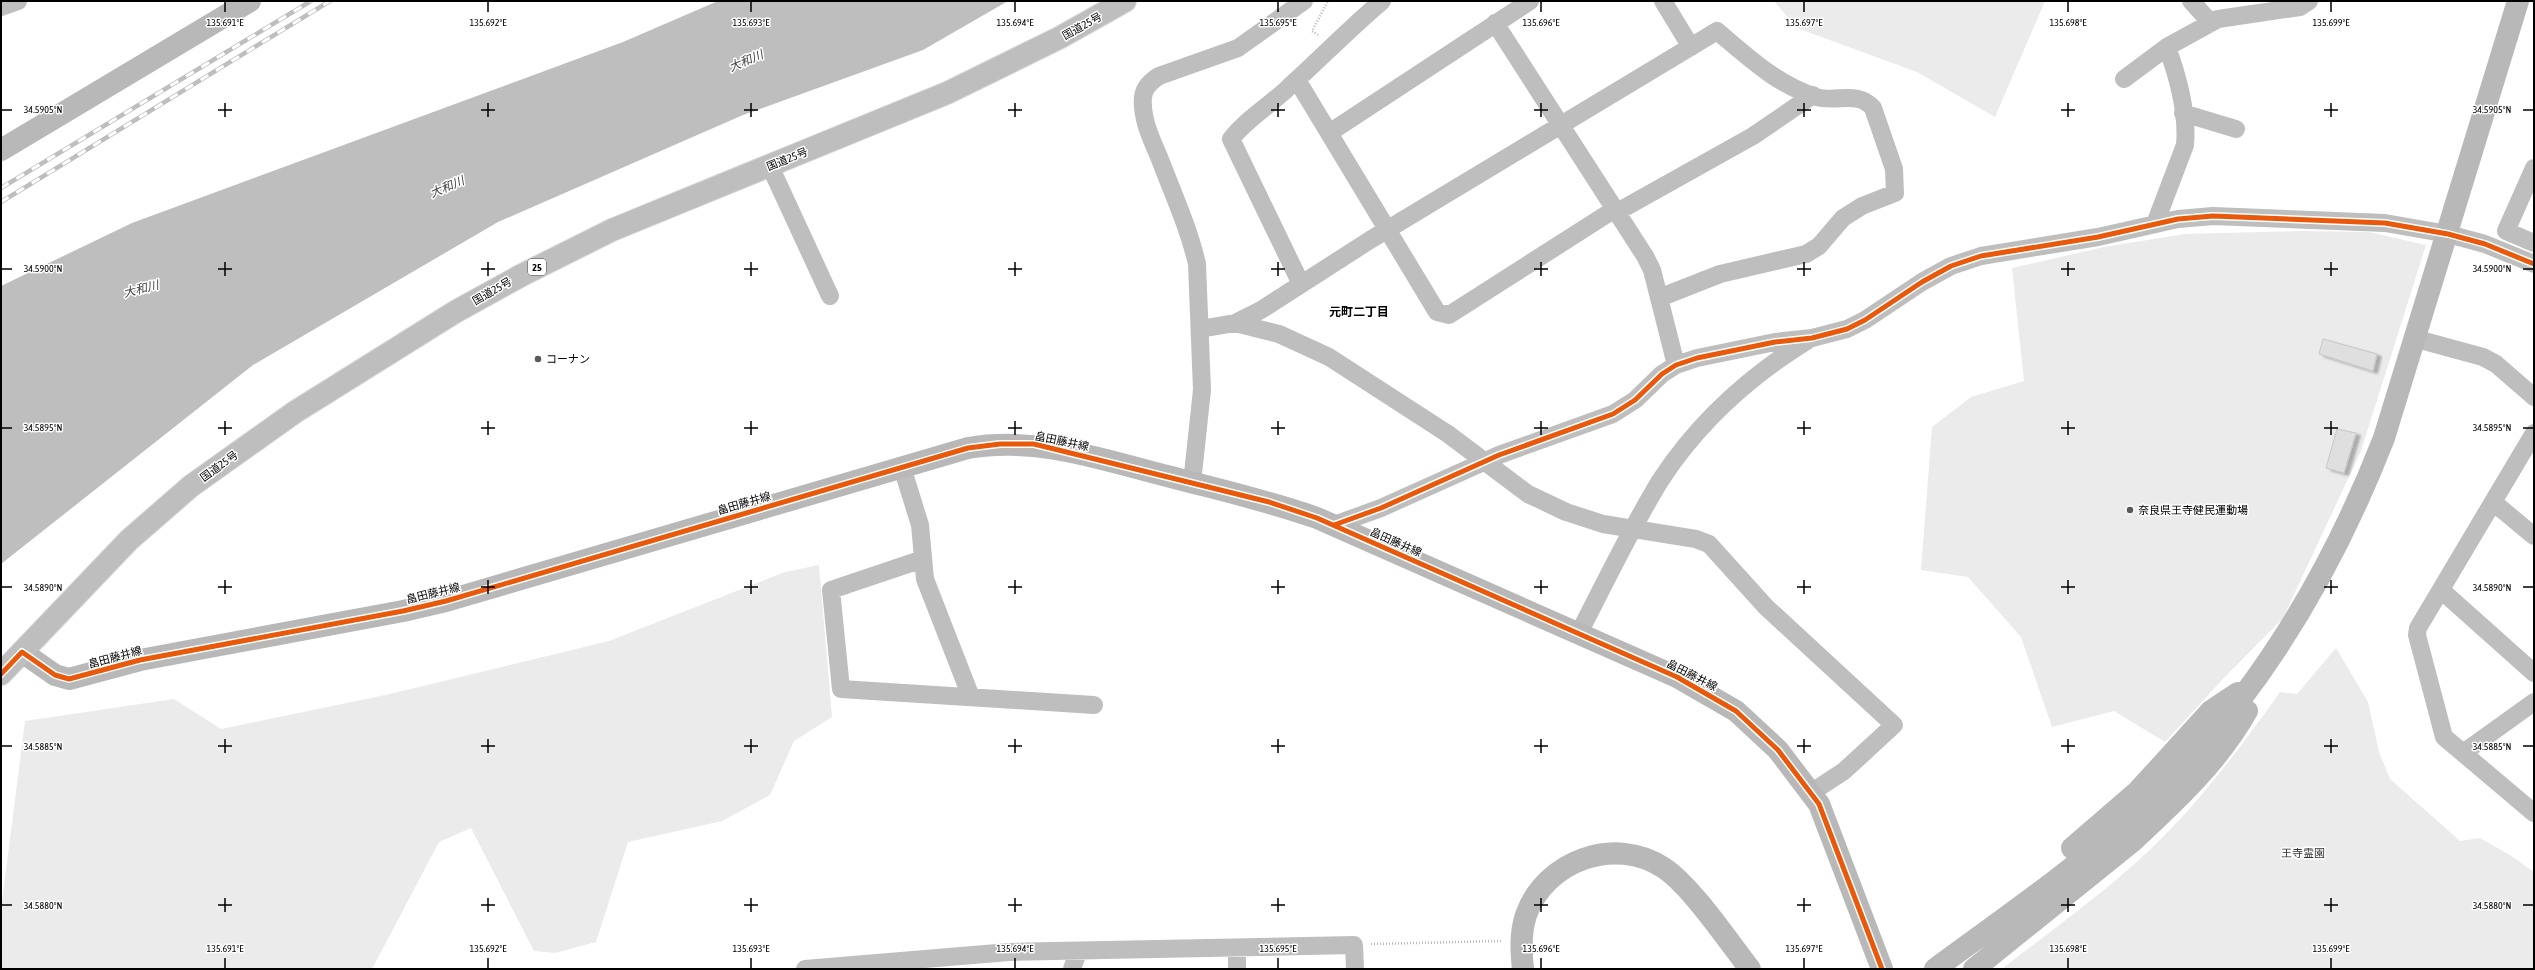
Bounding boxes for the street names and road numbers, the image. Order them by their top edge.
street label: 国道25号 [1060,10,1104,42]
street label: 国道25号 [765,145,809,173]
road number: 25 [528,259,546,275]
street label: 国道25号 [470,275,514,307]
street label: 畠田藤井線 [1034,429,1090,453]
street label: 国道25号 [198,448,240,484]
street label: 畠田藤井線 [716,490,772,516]
street label: 畠田藤井線 [1368,525,1424,559]
street label: 畠田藤井線 [405,581,461,605]
street label: 畠田藤井線 [87,644,143,670]
street label: 畠田藤井線 [1665,657,1719,693]

